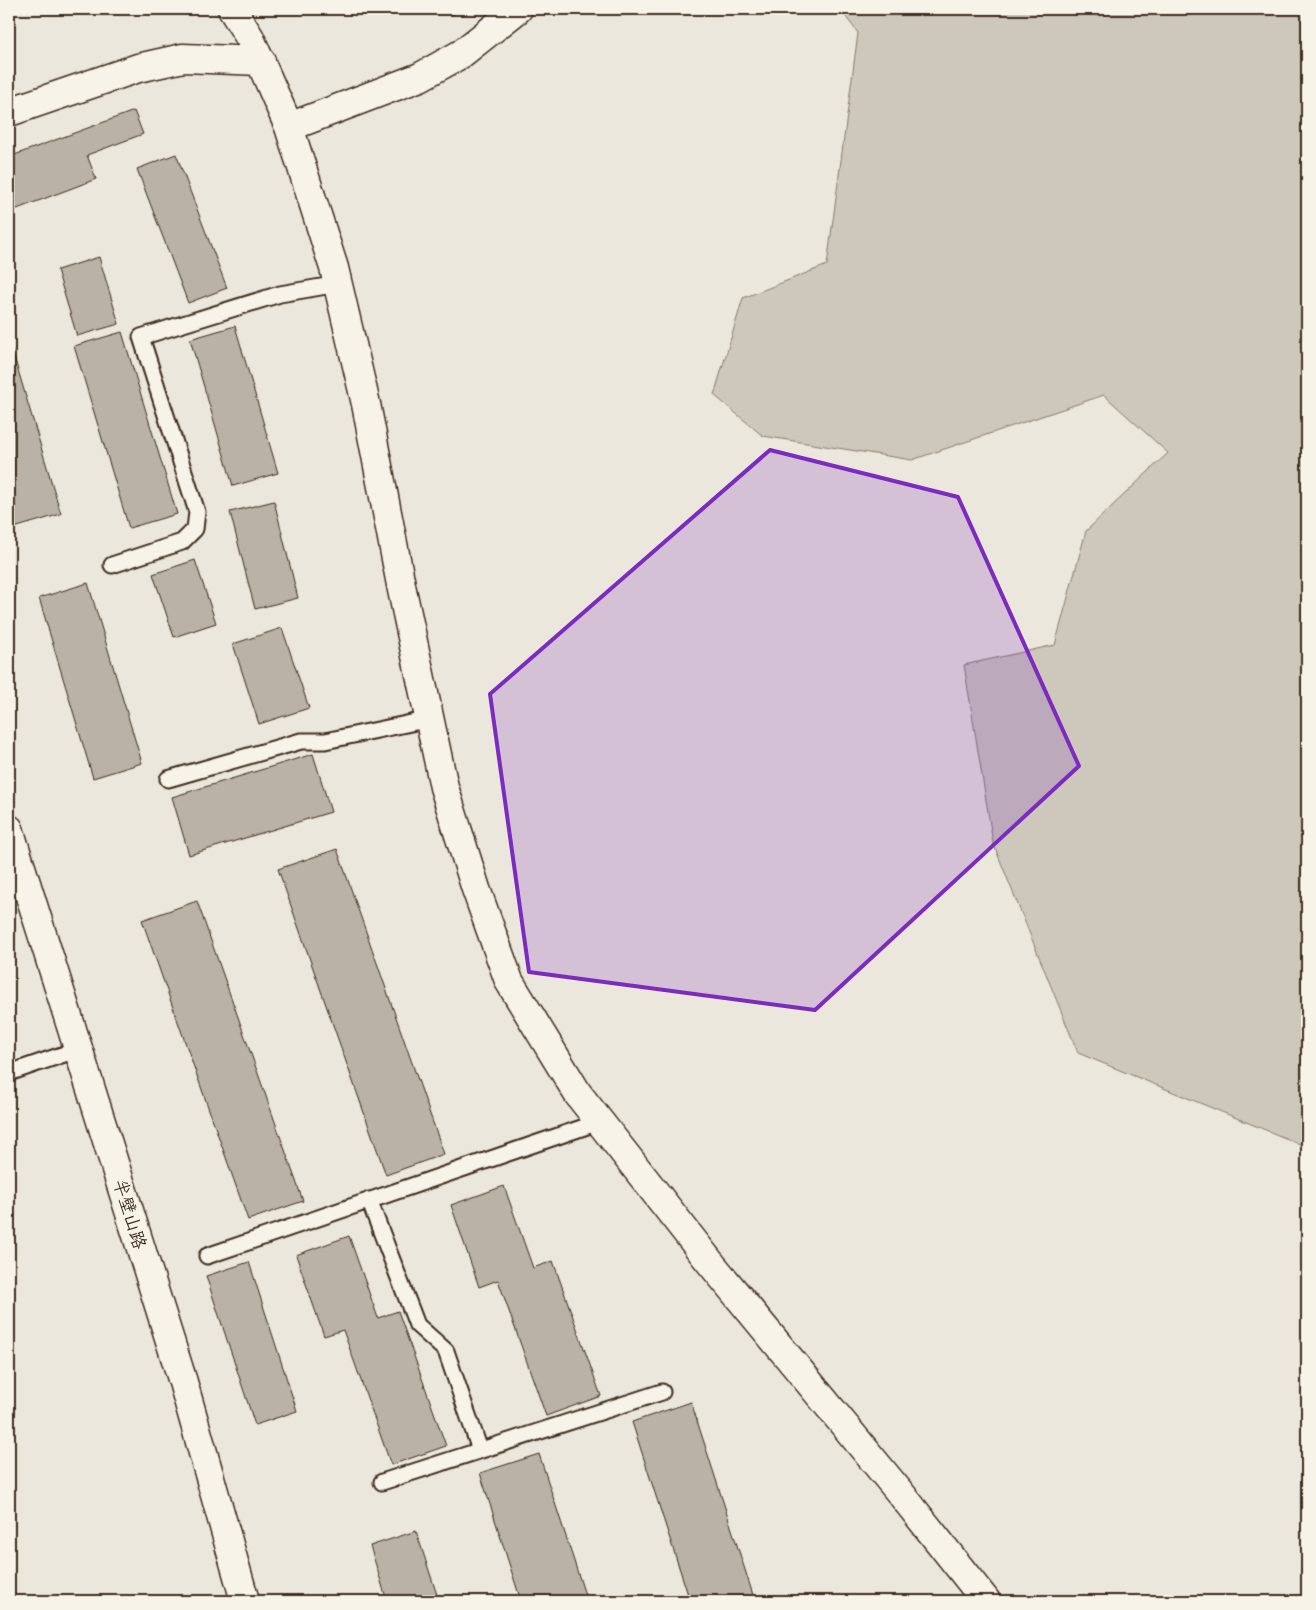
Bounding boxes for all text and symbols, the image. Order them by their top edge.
street label: 半壁山路 [107,1176,151,1252]

